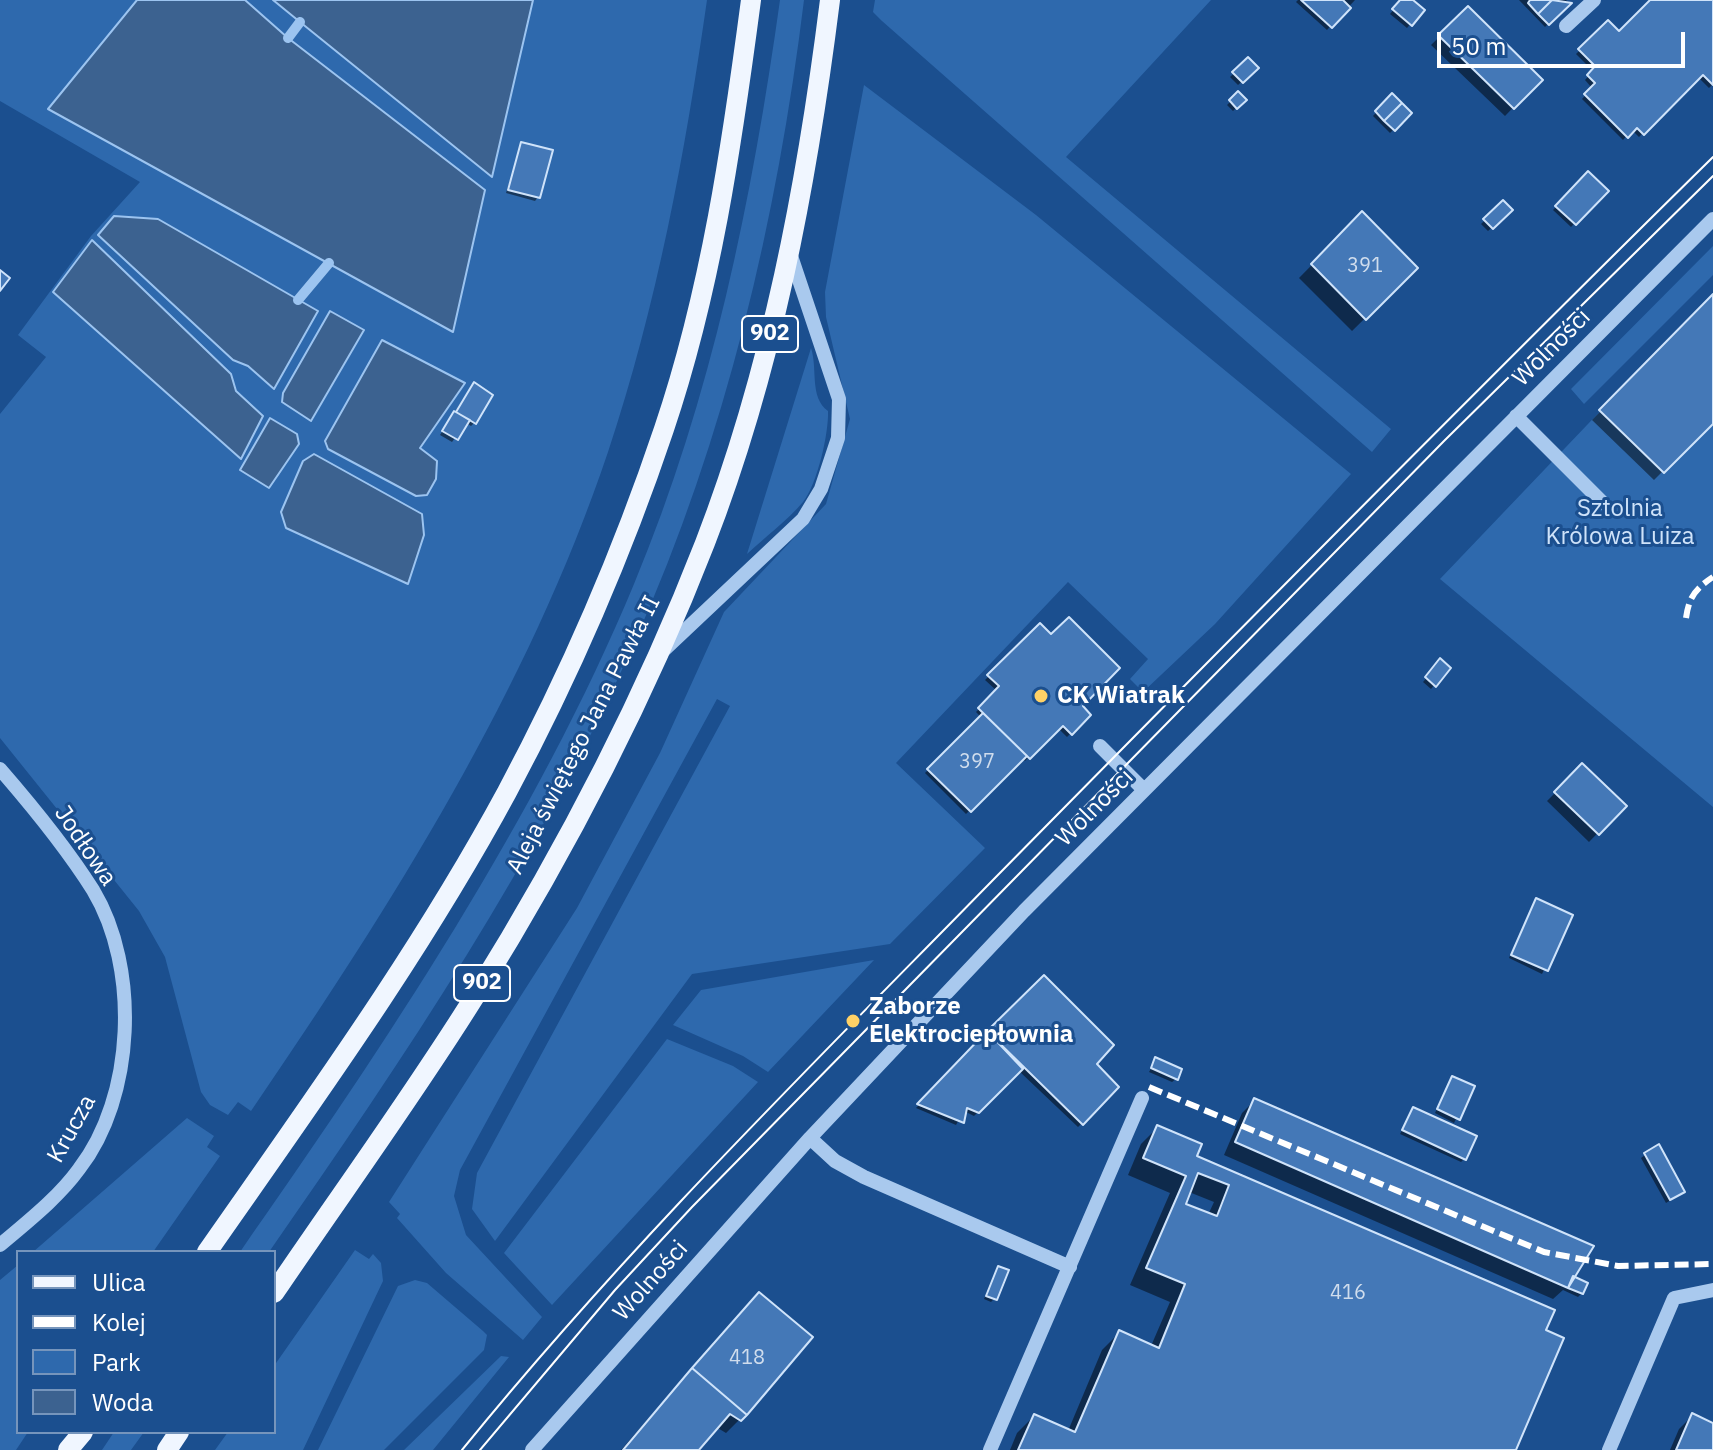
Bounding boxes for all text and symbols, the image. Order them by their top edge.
scale bar [1441,16,1689,66]
text: 50 m [1451,30,1506,62]
house number: 391 [1347,254,1383,278]
street label: Wolności [1507,303,1597,393]
road number: 902 [742,316,798,352]
park label: Sztolnia Królowa Luiza [1545,495,1695,551]
street label: Aleja świętego Jana Pawła II [501,591,667,879]
place label: CK Wiatrak [1057,682,1185,710]
marker: CK Wiatrak [1032,687,1050,705]
house number: 397 [959,750,995,774]
street label: Wolności [1050,763,1140,853]
street label: Jodłowa [48,800,122,892]
road number: 902 [454,965,510,1001]
place label: Zaborze Elektrociepłownia [869,993,1073,1049]
marker: Zaborze Elektrociepłownia [844,1012,862,1030]
street label: Krucza [42,1090,102,1168]
street label: Wolności [608,1235,694,1327]
legend [16,1250,276,1434]
text: Ulica [92,1266,146,1298]
house number: 416 [1330,1281,1366,1305]
text: Kolej [92,1306,146,1338]
text: Park [92,1346,141,1378]
house number: 418 [729,1346,765,1370]
text: Woda [92,1386,153,1418]

